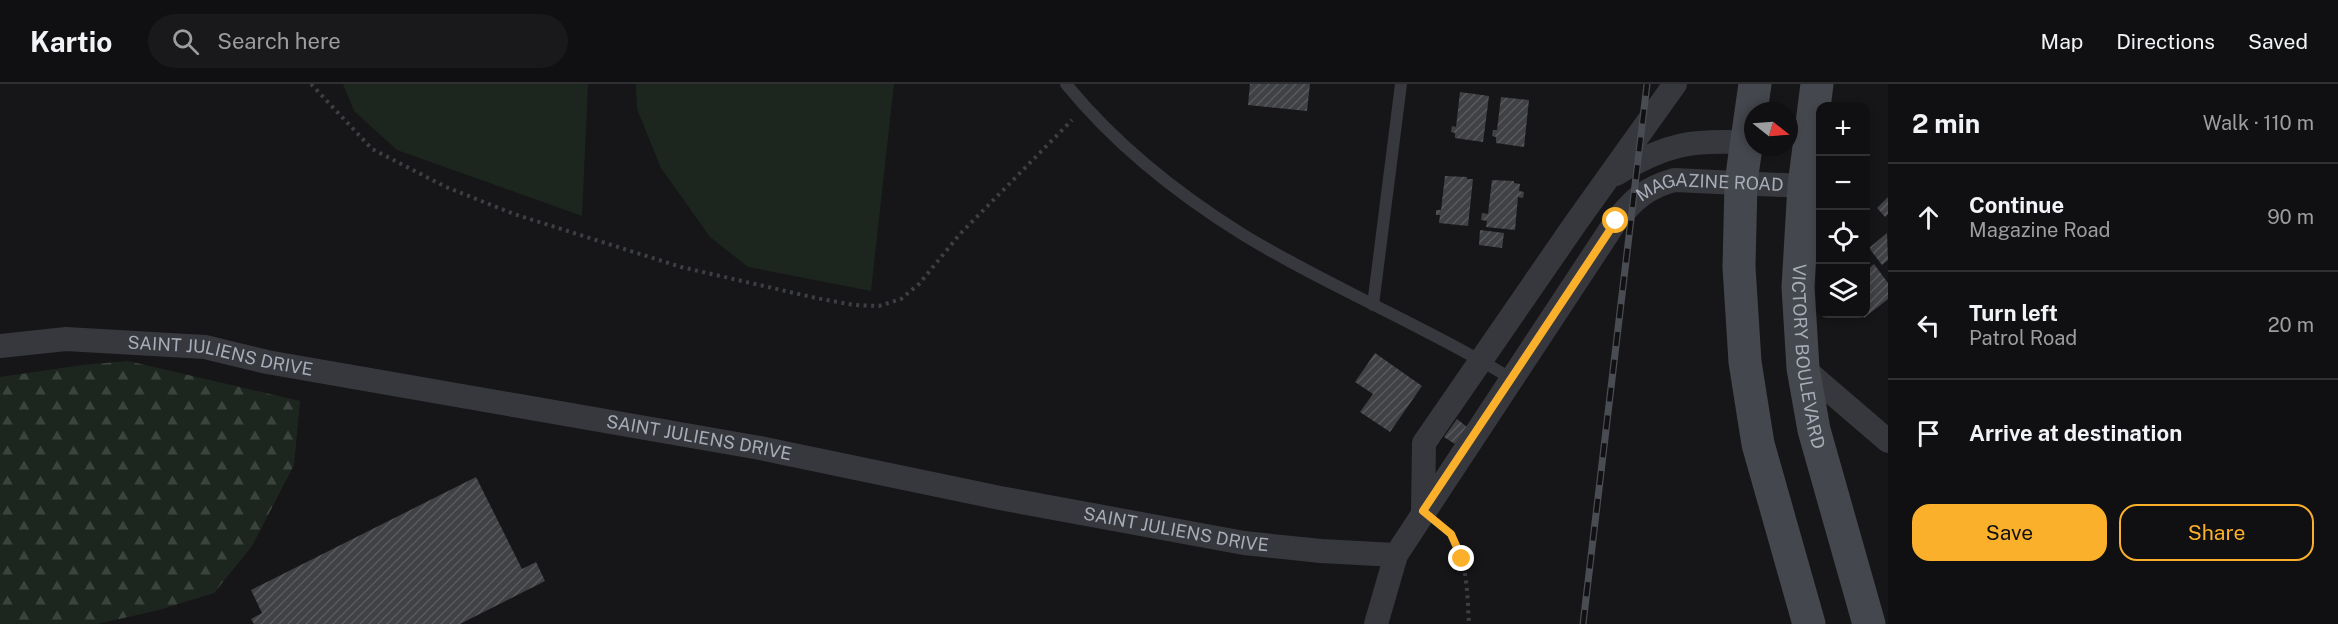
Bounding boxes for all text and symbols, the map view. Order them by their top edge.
search box [148,14,568,68]
text: Kartio [30,25,112,58]
icon: search [169,25,202,58]
text: Search here [217,28,341,54]
text: Map [2041,29,2083,54]
text: Directions [2116,29,2215,54]
text: Saved [2248,29,2308,54]
north arrow [1744,102,1798,156]
map controls [1816,102,1870,318]
button: + [1816,102,1870,156]
text: 2 min [1912,108,1980,139]
text: Walk · 110 m [2203,111,2314,135]
button: − [1816,156,1870,210]
street label: MAGAZINE ROAD [1632,169,1784,206]
text: Continue [1969,192,2064,218]
icon: ahead [1912,201,1945,234]
text: 90 m [2267,205,2314,229]
route start [1602,207,1628,233]
button: locate [1816,210,1870,264]
text: Magazine Road [1969,218,2111,242]
street label: VICTORY BOULEVARD [1788,263,1830,451]
button: layers [1816,264,1870,318]
text: Turn left [1969,300,2058,326]
icon: left [1912,309,1945,342]
text: 20 m [2268,313,2314,337]
text: Patrol Road [1969,326,2077,350]
street label: SAINT JULIENS DRIVE [127,332,315,380]
street label: SAINT JULIENS DRIVE [605,410,794,464]
icon: arrive [1912,417,1945,450]
text: Arrive at destination [1969,420,2182,446]
street label: SAINT JULIENS DRIVE [1082,503,1270,556]
button: Save [1912,504,2107,561]
button: Share [2119,504,2314,561]
route end [1448,545,1474,571]

